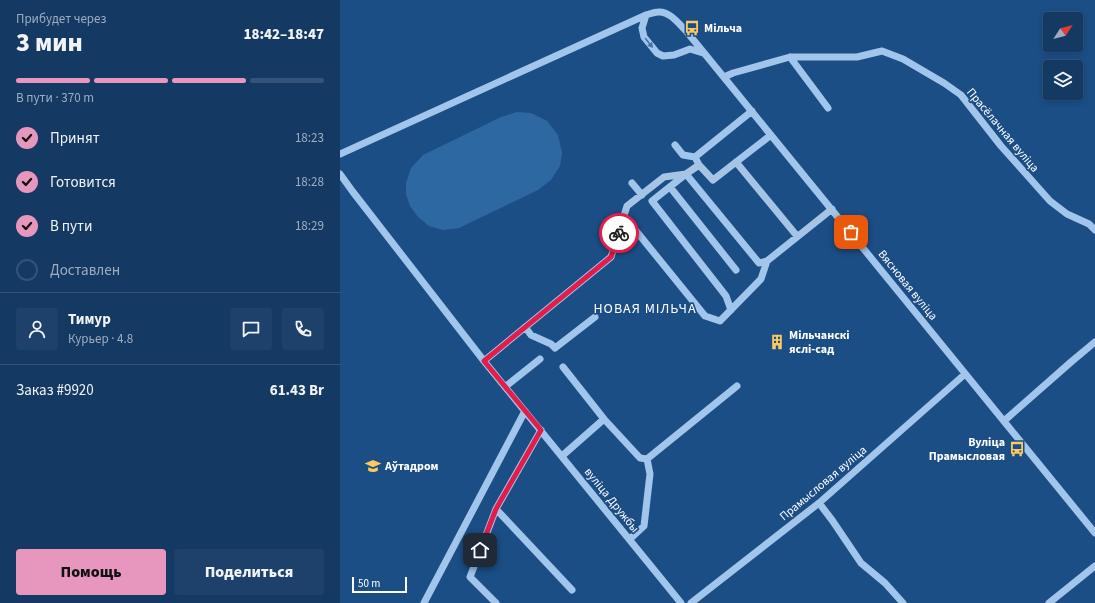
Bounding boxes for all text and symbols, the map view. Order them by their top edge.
text: Прибудет через [16,10,106,28]
north arrow [1043,12,1083,52]
map controls [1043,12,1083,100]
bus stop icon: Мільча [683,19,701,37]
place label: Мільча [704,20,742,37]
text: 3 мин [16,24,83,61]
text: 18:42–18:47 [243,24,324,45]
one-way arrow [645,38,653,49]
button: layers [1043,60,1083,100]
street label: Прасёлачная вуліца [962,85,1043,176]
text: В пути · 370 m [16,89,94,107]
icon: check [16,127,38,149]
text: Принят [50,128,100,149]
text: 18:23 [295,129,324,147]
icon: check [16,171,38,193]
text: Готовится [50,172,116,193]
text: 18:28 [295,173,324,191]
courier [599,213,639,253]
icon: check [16,215,38,237]
pin [834,215,868,249]
text: В пути [50,216,93,237]
text: 18:29 [295,217,324,235]
icon: bag [840,221,862,243]
icon: bike [608,222,630,244]
street label: Вясновая вуліца [874,246,941,324]
text: Доставлен [50,260,120,281]
district label: НОВАЯ МІЛЬЧА [593,299,697,319]
button: person [16,308,58,350]
button: chat [230,308,272,350]
button: phone [282,308,324,350]
text: Тимур [68,309,111,330]
place label: Мільчанскі яслі-сад [789,327,850,358]
text: Курьер · 4.8 [68,330,133,348]
building icon: Мільчанскі яслі-сад [768,333,786,351]
text: Заказ #9920 [16,380,94,401]
text: 61.43 Br [270,380,324,401]
place label: Вуліца Прамысловая [929,434,1005,465]
bus stop icon: Вуліца Прамысловая [1008,440,1026,458]
street label: Прамысловая вуліца [776,442,870,525]
school or university icon: Аўтадром [364,457,382,475]
place label: Аўтадром [384,458,439,475]
street label: вуліца Дружбы [580,464,643,536]
pin [463,533,497,567]
icon: home [469,539,491,561]
button: Помощь [16,549,166,595]
button: Поделиться [174,549,324,595]
scale bar [352,575,407,594]
text: 50 m [358,576,380,591]

